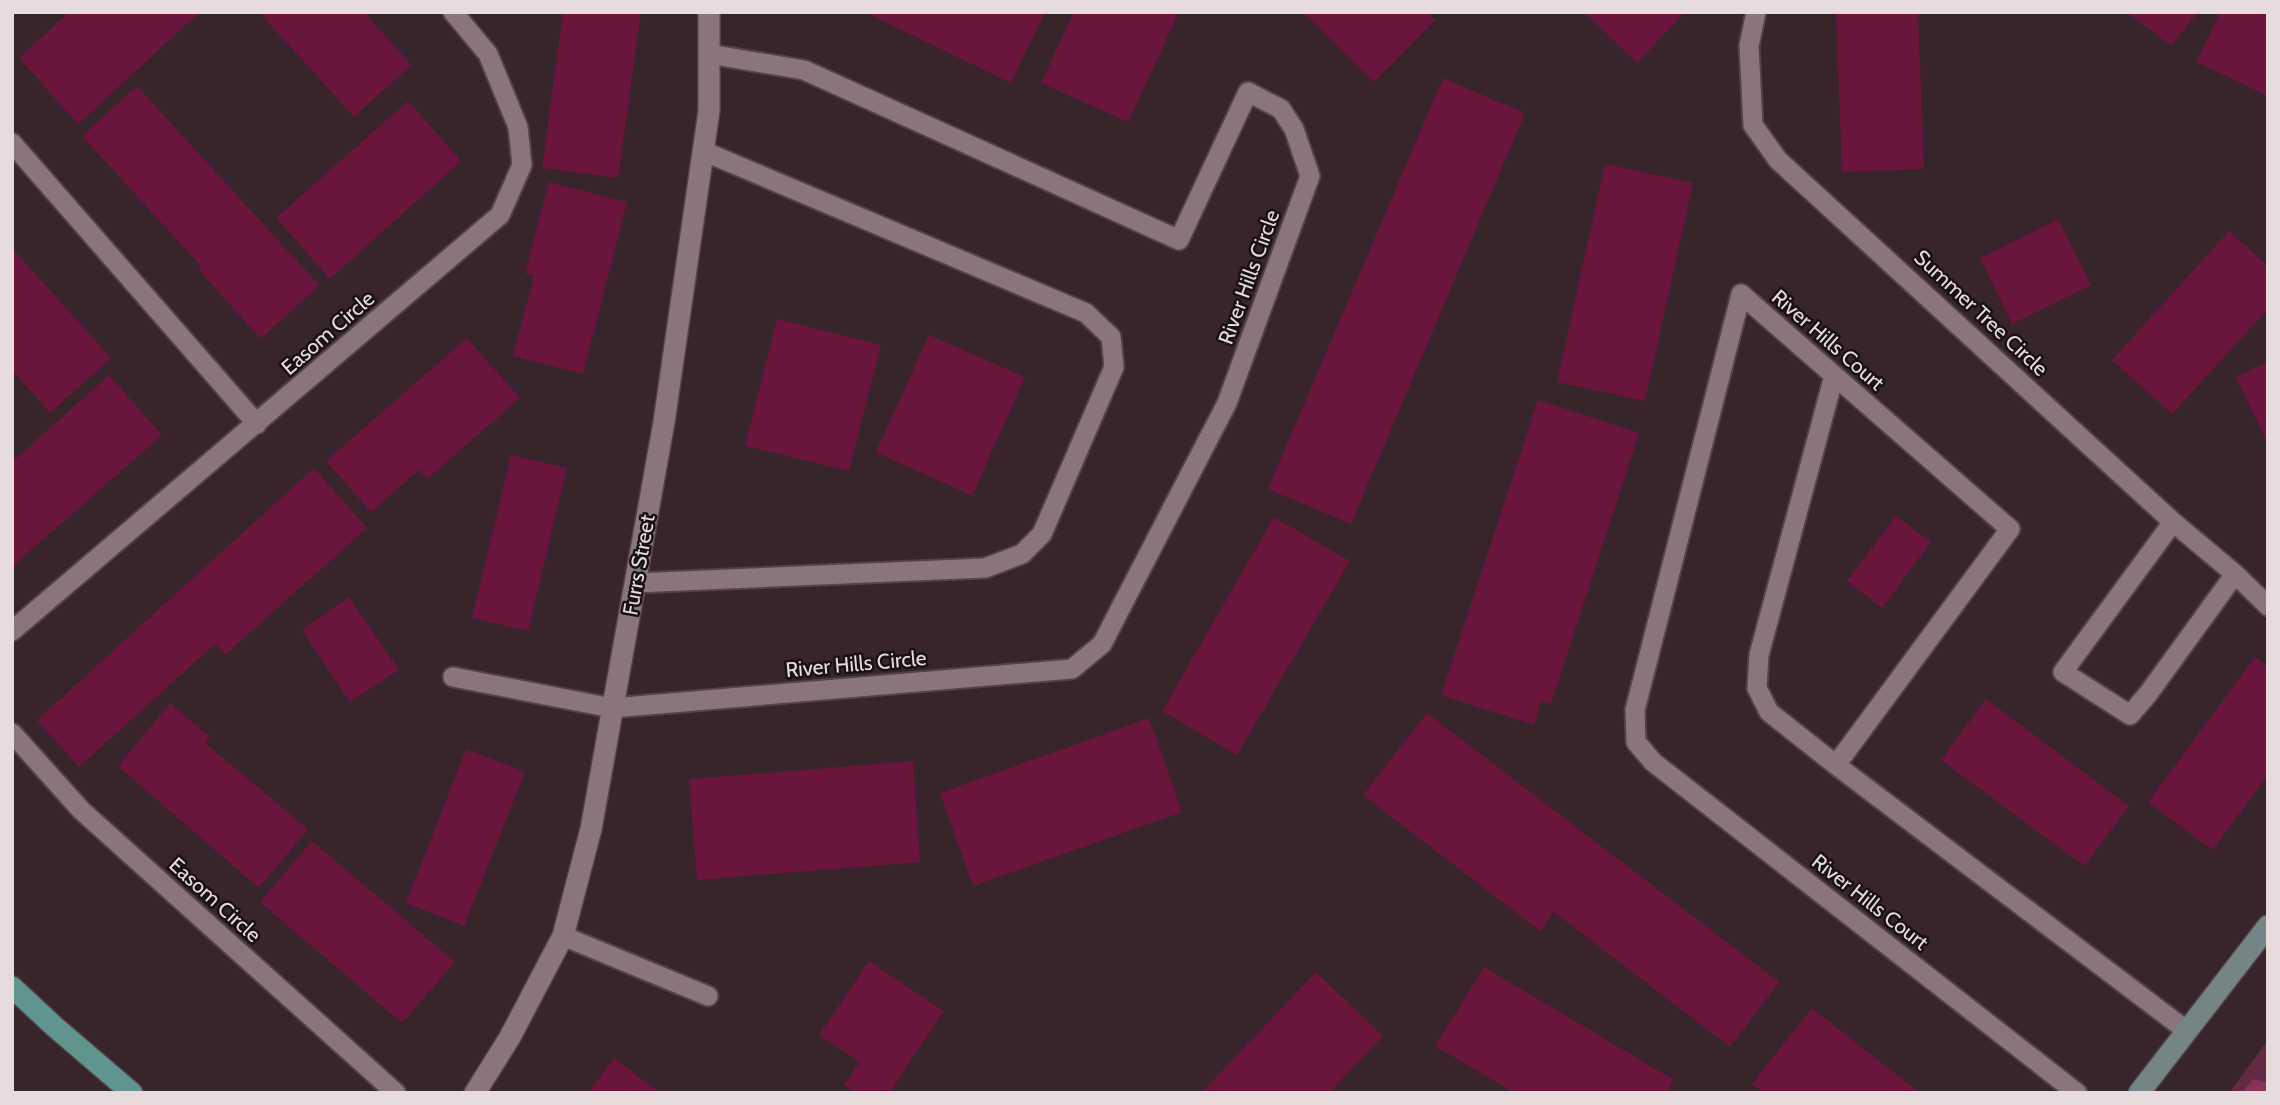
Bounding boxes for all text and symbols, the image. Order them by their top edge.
street label: River Hills Circle [1213,206,1285,347]
street label: Summer Tree Circle [1909,244,2054,381]
street label: River Hills Court [1767,284,1890,395]
street label: Easom Circle [276,285,379,380]
street label: Furrs Street [617,513,660,617]
street label: River Hills Circle [785,645,928,682]
street label: River Hills Court [1807,848,1933,955]
street label: Easom Circle [164,852,266,947]

